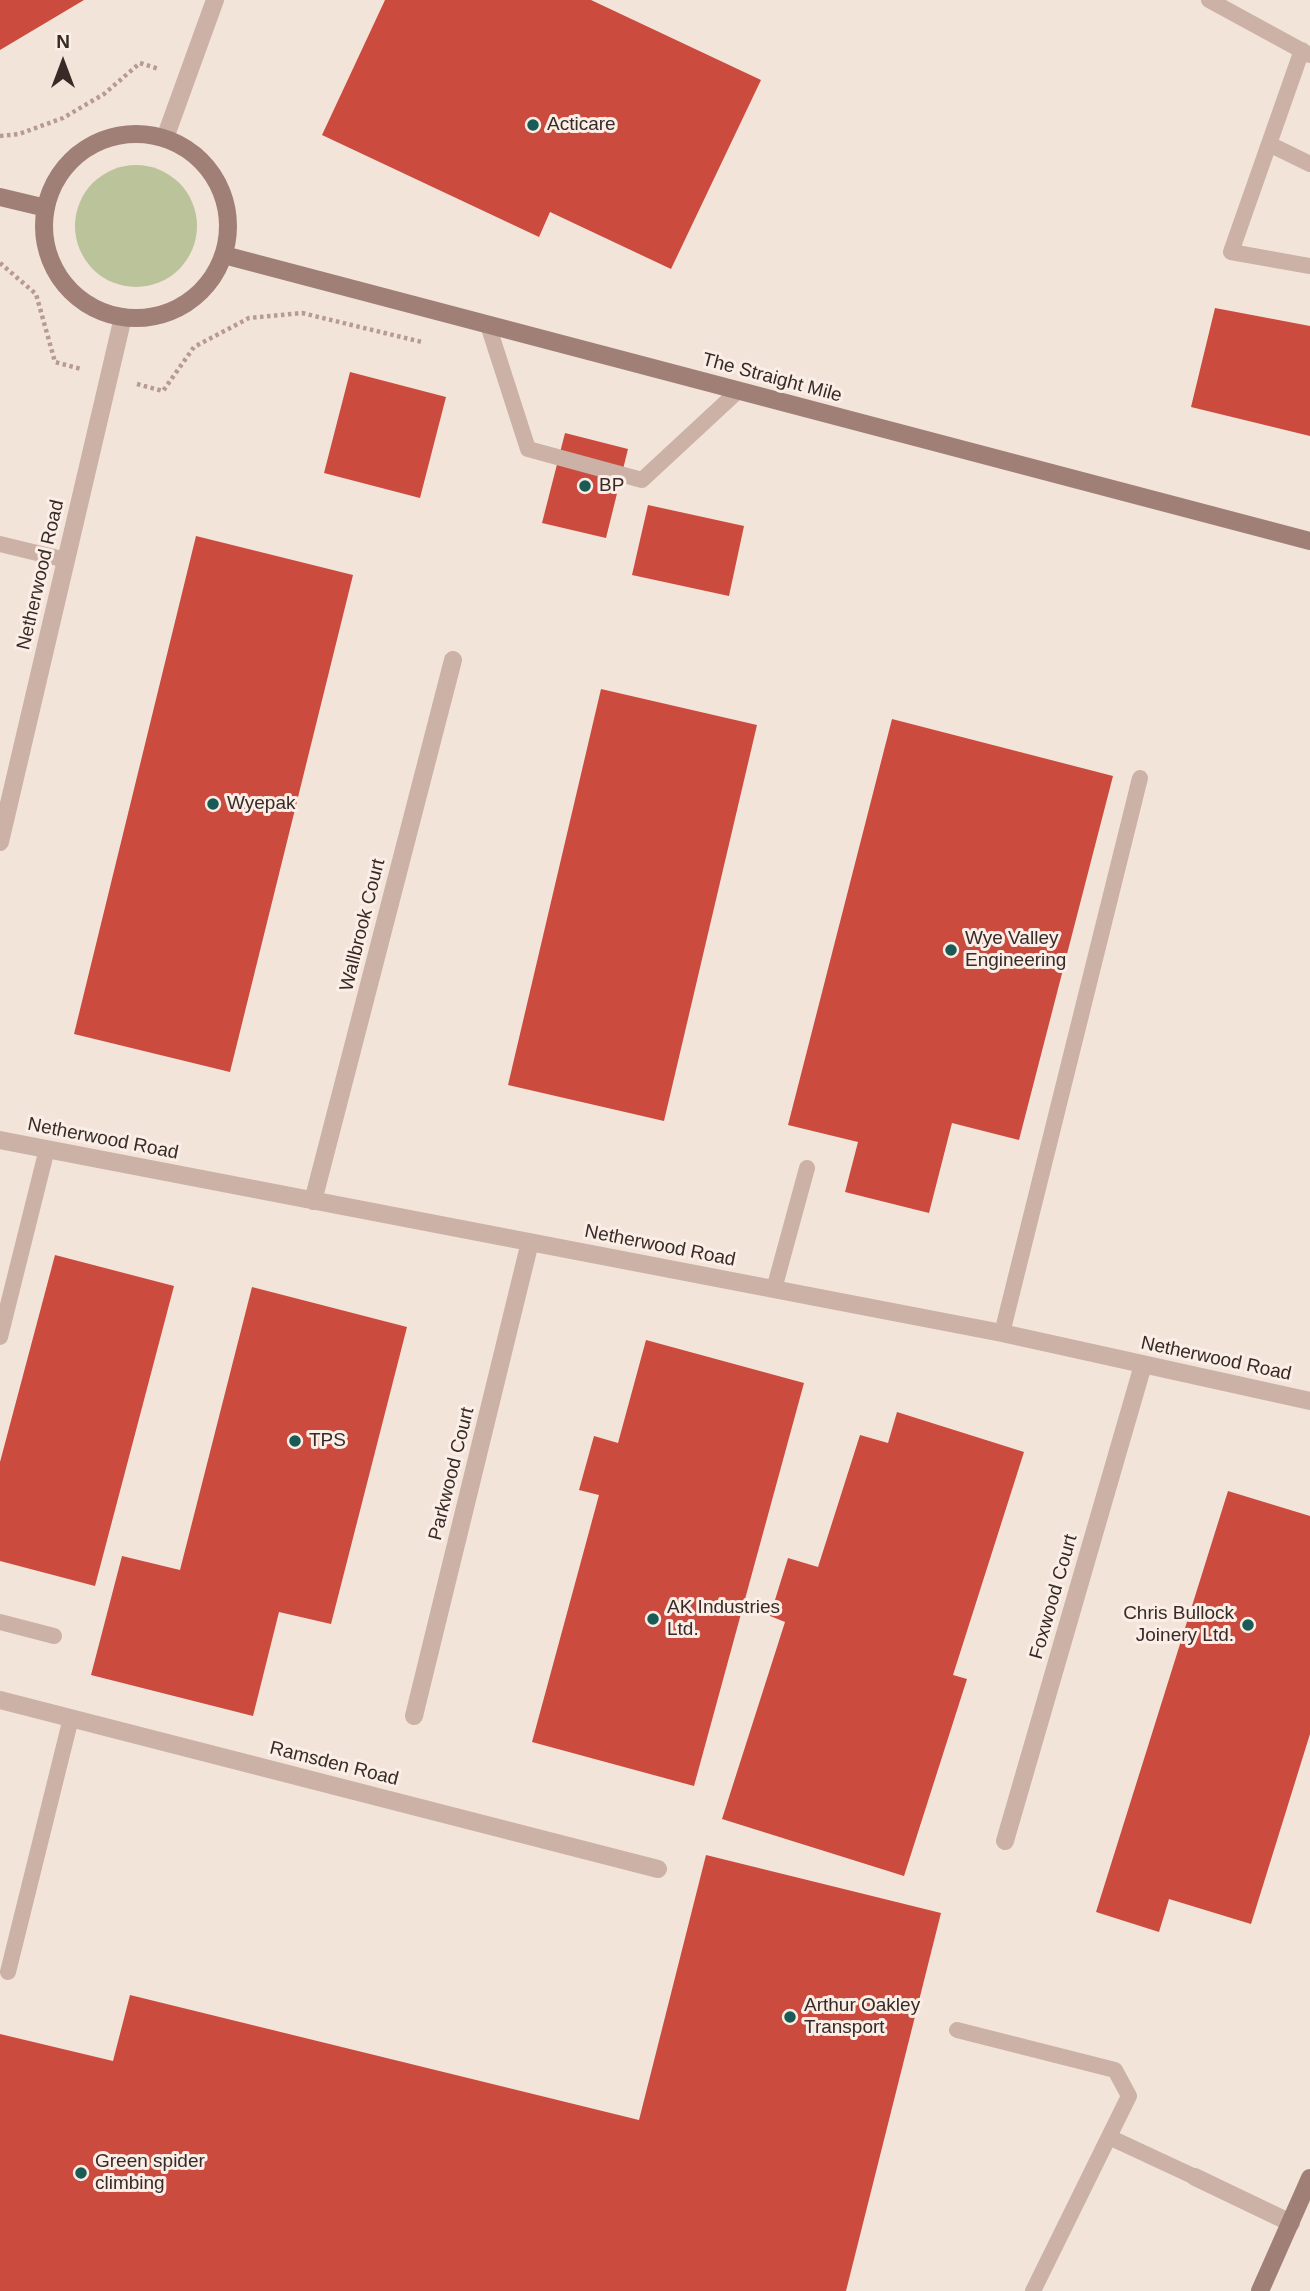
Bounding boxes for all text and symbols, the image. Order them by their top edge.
north arrow [28,28,98,98]
text: N [56,31,70,52]
place label: Acticare [547,114,616,136]
marker: Acticare [525,117,541,133]
street label: The Straight Mile [700,348,844,408]
place label: BP [599,475,624,497]
marker: BP [577,478,593,494]
street label: Netherwood Road [13,498,69,652]
place label: Wyepak [227,793,295,815]
marker: Wyepak [205,796,221,812]
street label: Wallbrook Court [336,857,390,993]
place label: Wye Valley Engineering [965,928,1066,972]
marker: Wye Valley Engineering [943,942,959,958]
street label: Netherwood Road [26,1113,180,1165]
street label: Netherwood Road [583,1220,737,1272]
street label: Netherwood Road [1139,1332,1293,1386]
street label: Parkwood Court [424,1405,480,1543]
place label: TPS [309,1430,346,1452]
marker: TPS [287,1433,303,1449]
street label: Foxwood Court [1025,1532,1083,1662]
place label: AK Industries Ltd. [667,1597,780,1641]
place label: Chris Bullock Joinery Ltd. [1123,1603,1234,1647]
marker: AK Industries Ltd. [645,1611,661,1627]
marker: Chris Bullock Joinery Ltd. [1240,1617,1256,1633]
street label: Ramsden Road [267,1737,401,1791]
place label: Arthur Oakley Transport [804,1995,920,2039]
marker: Arthur Oakley Transport [782,2009,798,2025]
place label: Green spider climbing [95,2151,205,2195]
marker: Green spider climbing [73,2165,89,2181]

